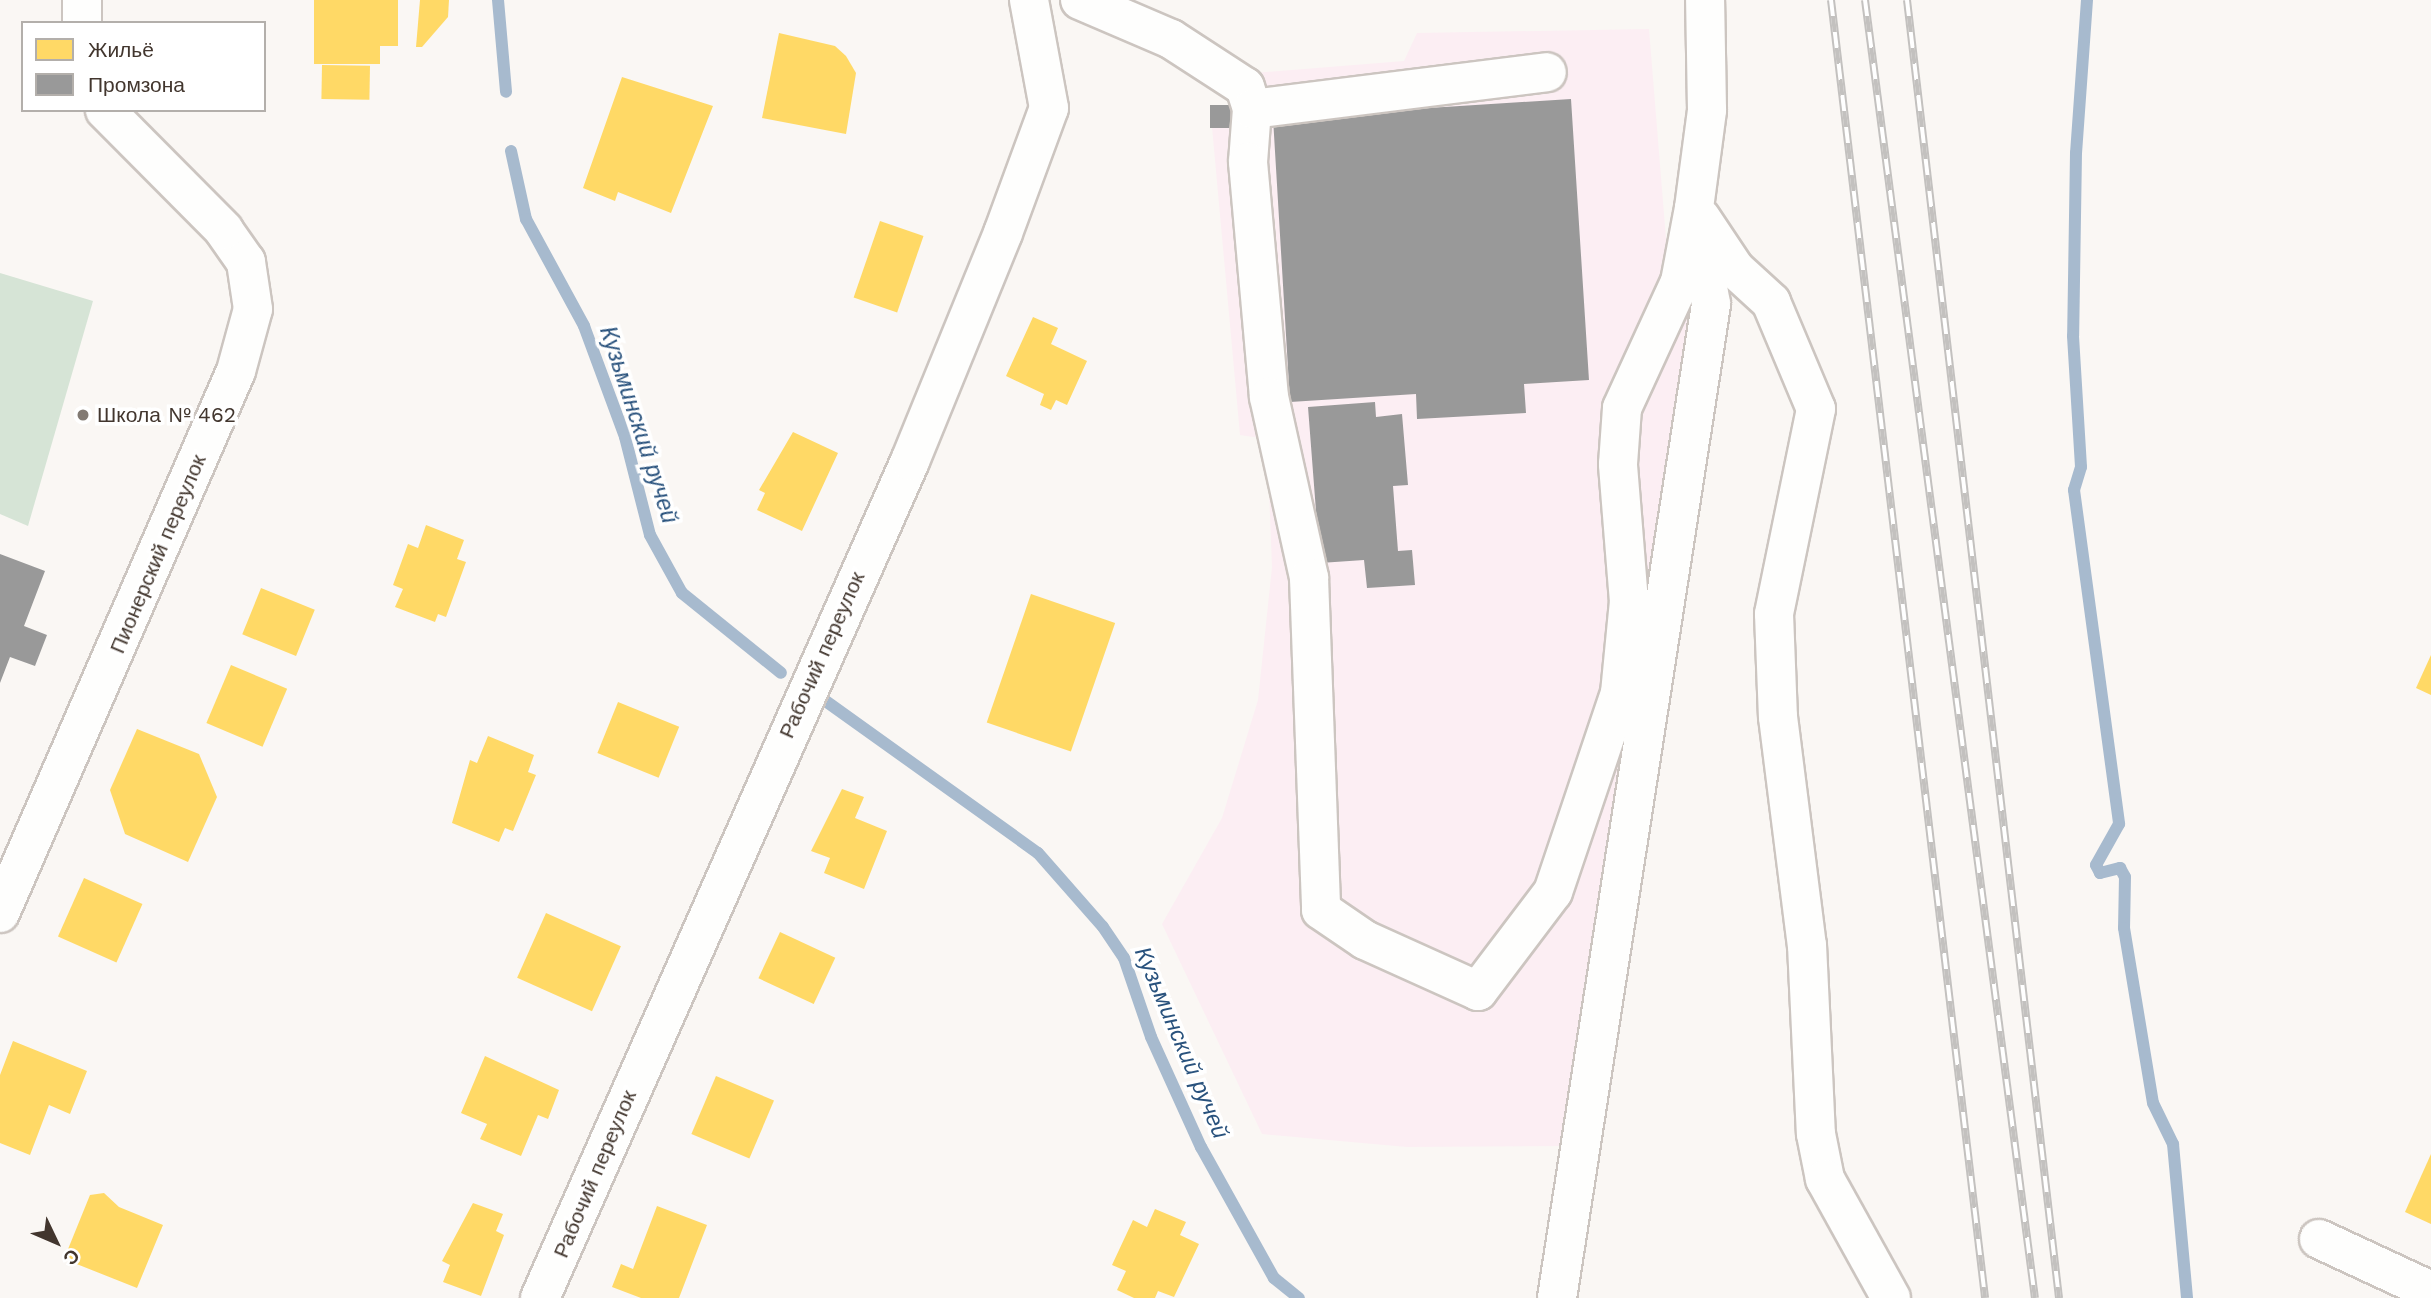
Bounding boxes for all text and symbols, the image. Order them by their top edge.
legend [21,21,266,112]
text: Жильё [88,37,154,62]
text: Промзона [88,72,185,97]
water label: Кузьминский ручей [593,323,683,527]
place label: Школа № 462 [97,402,236,428]
marker: Школа № 462 [75,407,91,423]
street label: Пионерский переулок [105,451,211,657]
street label: Рабочий переулок [774,568,870,742]
water label: Кузьминский ручей [1128,943,1234,1143]
street label: Рабочий переулок [548,1087,642,1261]
north arrow [21,1207,91,1277]
text: С [58,1244,85,1270]

